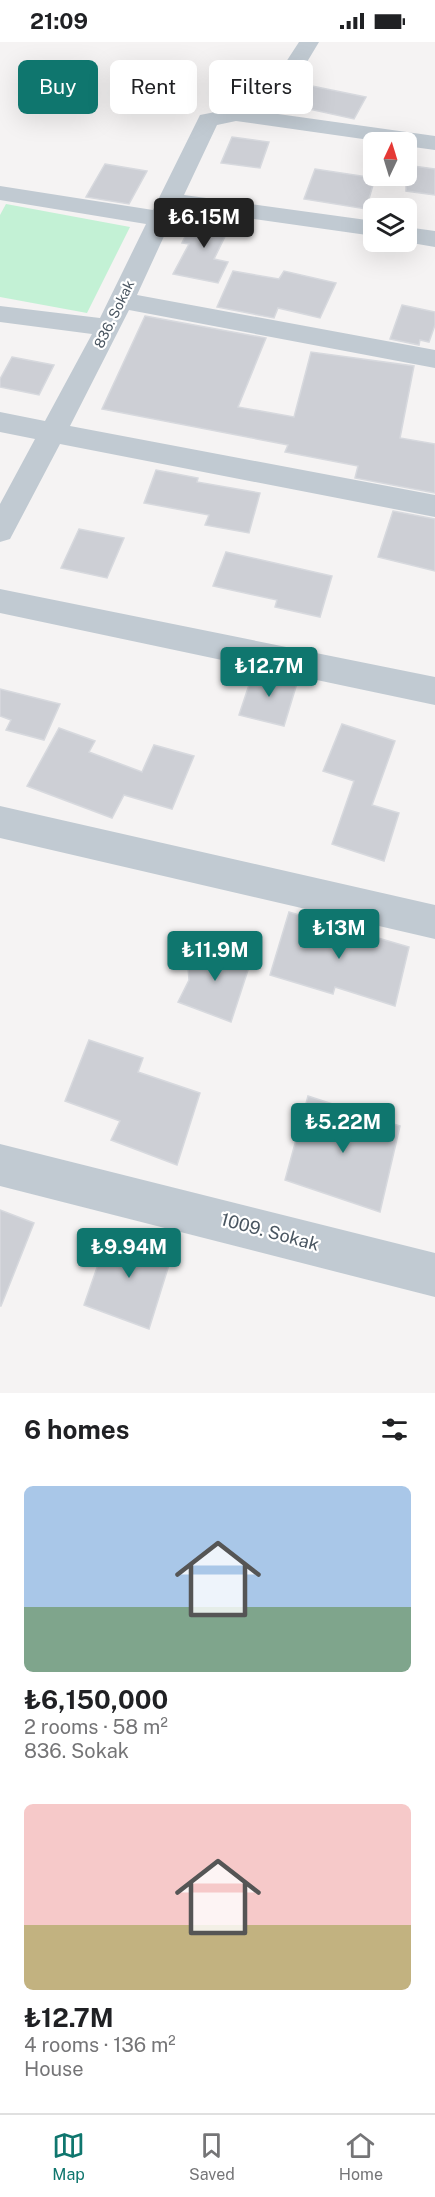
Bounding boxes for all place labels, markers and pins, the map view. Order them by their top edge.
pin: ₺6.15M [155,198,253,249]
pin: ₺12.7M [220,647,318,698]
pin: ₺13M [303,909,375,960]
pin: ₺11.9M [166,931,264,982]
pin: ₺5.22M [294,1103,392,1154]
pin: ₺9.94M [80,1228,178,1279]

